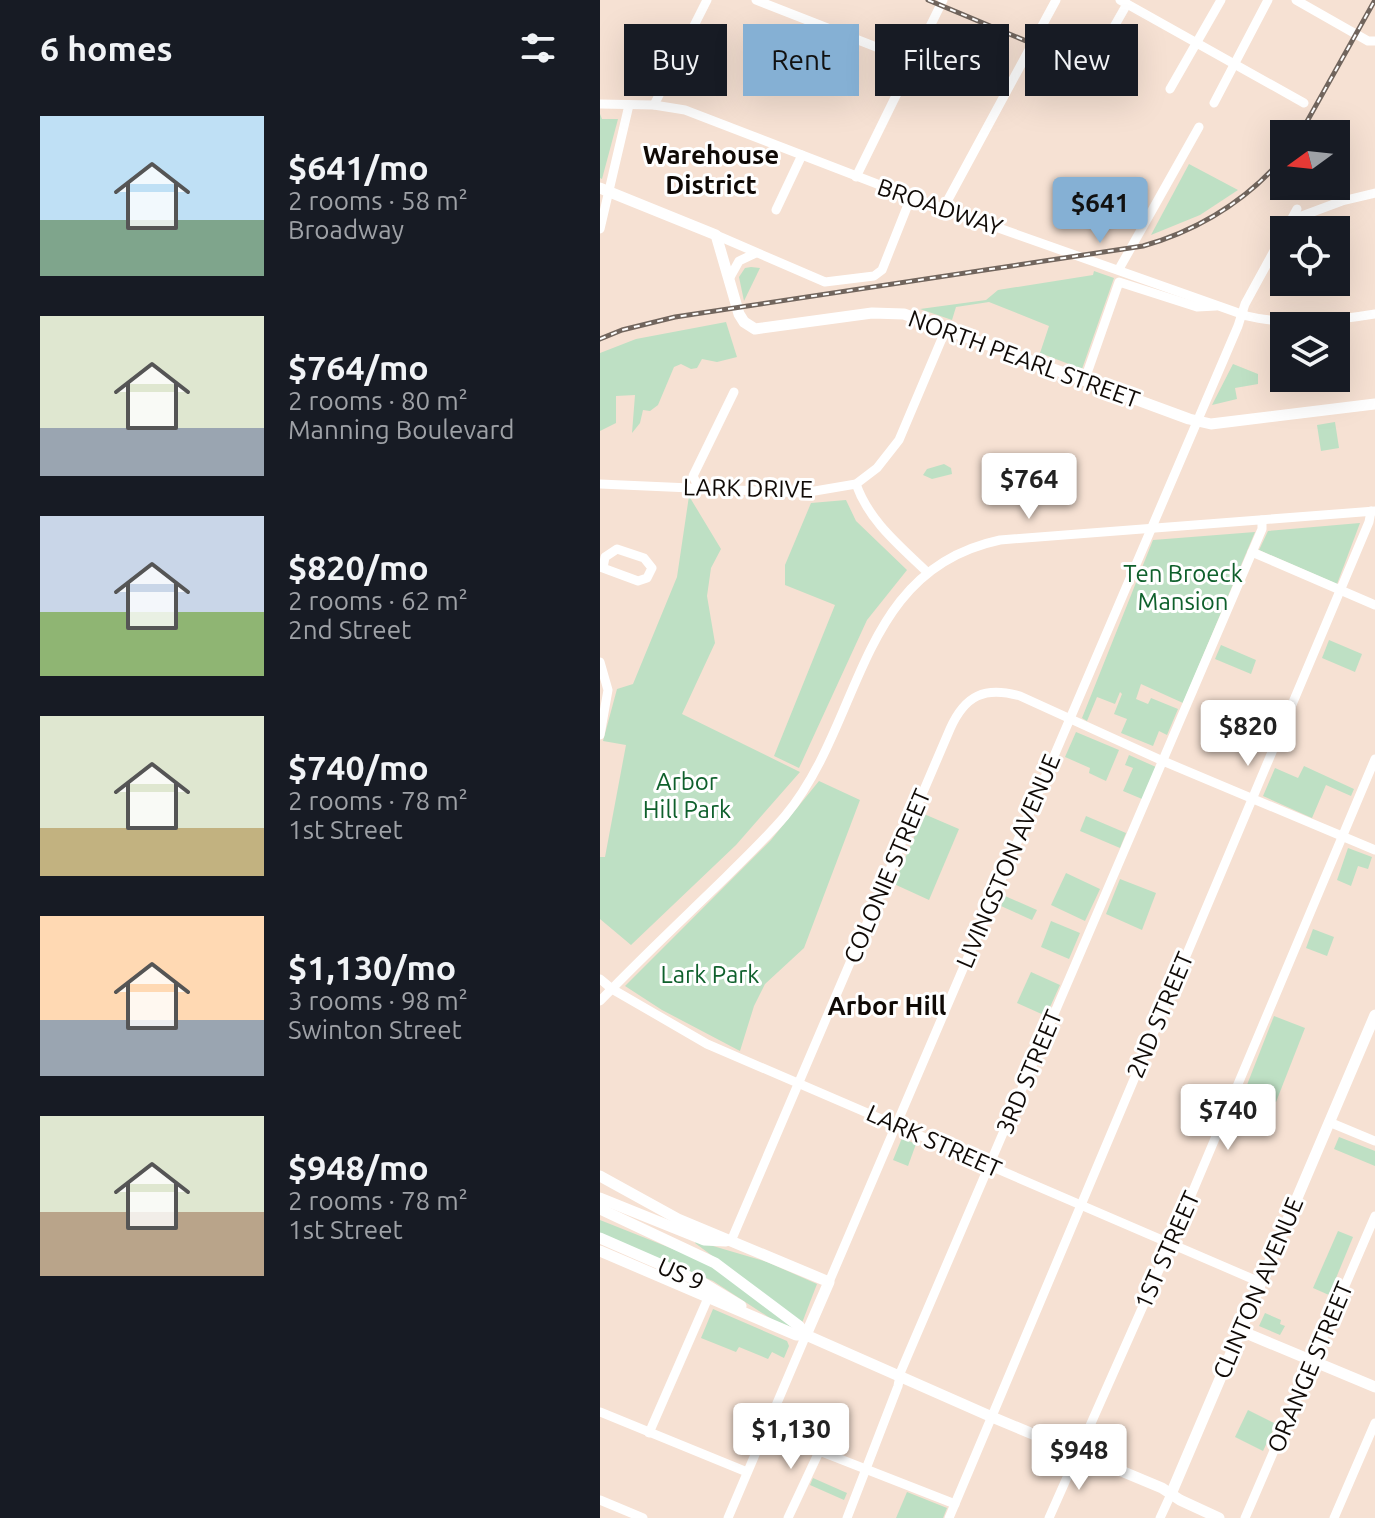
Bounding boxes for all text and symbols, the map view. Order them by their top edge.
chip: Buy [624,24,727,96]
chip: Rent [743,24,859,96]
chip: Filters [875,24,1009,96]
chip: New [1025,24,1138,96]
icon: filters [516,26,560,70]
text: 6 homes [40,29,173,67]
north arrow [1270,120,1350,200]
map controls [1270,120,1350,392]
district label: Warehouse District [643,140,779,199]
icon: home [104,148,200,244]
text: $641/mo [288,148,429,186]
street label: BROADWAY [874,173,1006,241]
pin: $641 [1053,177,1147,245]
text: 2 rooms · 58 m² [288,186,468,215]
text: $641 [1071,188,1129,217]
text: Broadway [288,215,404,244]
button: locate [1270,216,1350,296]
street label: NORTH PEARL STREET [905,305,1143,413]
button: layers [1270,312,1350,392]
icon: home [104,348,200,444]
text: $764/mo [288,348,429,386]
text: 2 rooms · 80 m² [288,386,468,415]
text: Manning Boulevard [288,415,515,444]
pin: $764 [982,453,1076,521]
text: $764 [1000,464,1058,493]
street label: LARK DRIVE [683,473,813,503]
icon: home [104,548,200,644]
text: $820/mo [288,548,429,586]
park label: Ten Broeck Mansion [1123,560,1243,615]
text: 2 rooms · 62 m² [288,586,468,615]
text: 2nd Street [288,615,411,644]
pin: $820 [1201,700,1295,768]
text: $820 [1219,711,1277,740]
icon: home [104,748,200,844]
text: $740/mo [288,748,429,786]
street label: LIVINGSTON AVENUE [951,750,1065,972]
park label: Arbor Hill Park [643,768,731,823]
street label: COLONIE STREET [838,785,936,967]
text: 2 rooms · 78 m² [288,786,468,815]
text: 1st Street [288,815,403,844]
icon: home [104,948,200,1044]
text: $1,130/mo [288,948,456,986]
street label: 2ND STREET [1121,948,1199,1082]
park label: Lark Park [661,961,759,988]
text: 3 rooms · 98 m² [288,986,468,1015]
district label: Arbor Hill [828,991,947,1020]
street label: 3RD STREET [991,1006,1067,1138]
text: Swinton Street [288,1015,462,1044]
pin: $740 [1181,1084,1275,1152]
text: $740 [1199,1095,1257,1124]
street label: LARK STREET [862,1099,1006,1183]
icon: home [104,1148,200,1244]
text: $948/mo [288,1148,429,1186]
text: 2 rooms · 78 m² [288,1186,468,1215]
street label: 1ST STREET [1129,1187,1205,1313]
street label: CLINTON AVENUE [1208,1193,1308,1383]
text: 1st Street [288,1215,403,1244]
street label: US 9 [654,1252,708,1296]
street label: ORANGE STREET [1262,1277,1358,1457]
pin: $1,130 [726,1403,856,1471]
text: $1,130 [751,1414,831,1443]
pin: $948 [1032,1424,1126,1492]
text: $948 [1050,1435,1108,1464]

